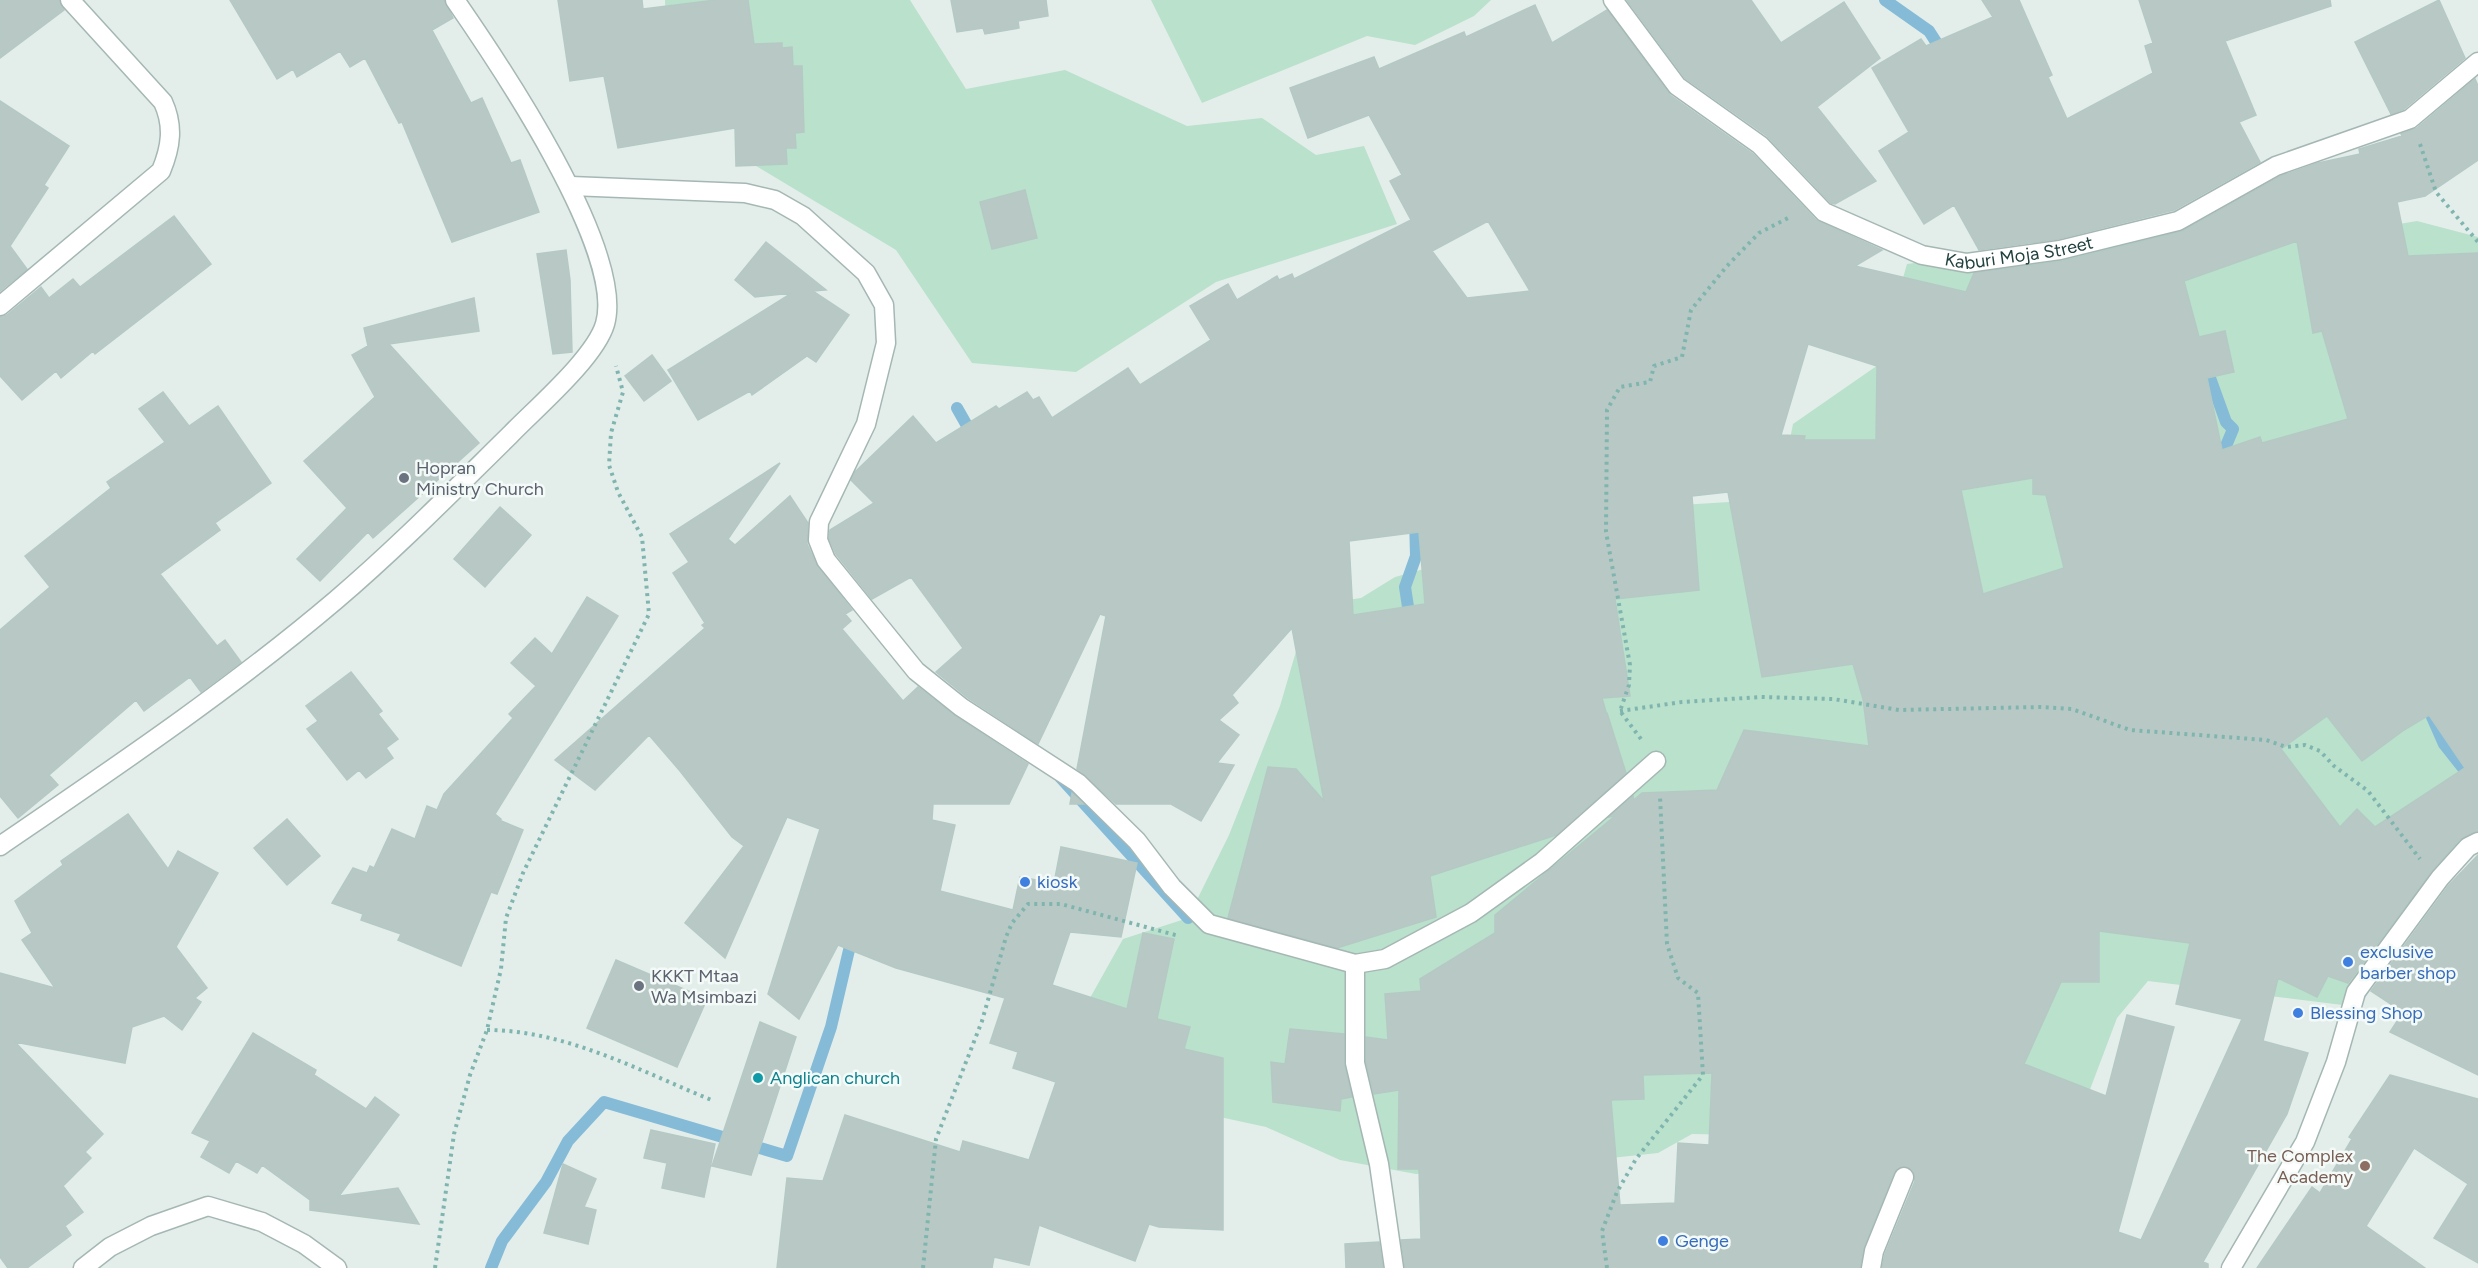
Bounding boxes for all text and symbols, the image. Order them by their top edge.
street label: Kaburi Moja Street [1943,231,2096,274]
place label: Hopran Ministry Church [416,457,544,500]
marker: Hopran Ministry Church [397,471,411,485]
place label: kiosk [1037,871,1078,893]
marker: kiosk [1018,875,1032,889]
place label: exclusive barber shop [2360,941,2456,984]
marker: exclusive barber shop [2341,955,2355,969]
place label: KKKT Mtaa Wa Msimbazi [651,965,757,1008]
marker: KKKT Mtaa Wa Msimbazi [632,979,646,993]
place label: Blessing Shop [2310,1002,2423,1024]
marker: Blessing Shop [2291,1006,2305,1020]
place label: Anglican church [770,1067,900,1089]
marker: Anglican church [751,1071,765,1085]
place label: The Complex Academy [2247,1145,2354,1188]
marker: The Complex Academy [2358,1159,2372,1173]
place label: Genge [1675,1230,1729,1252]
marker: Genge [1656,1234,1670,1248]

